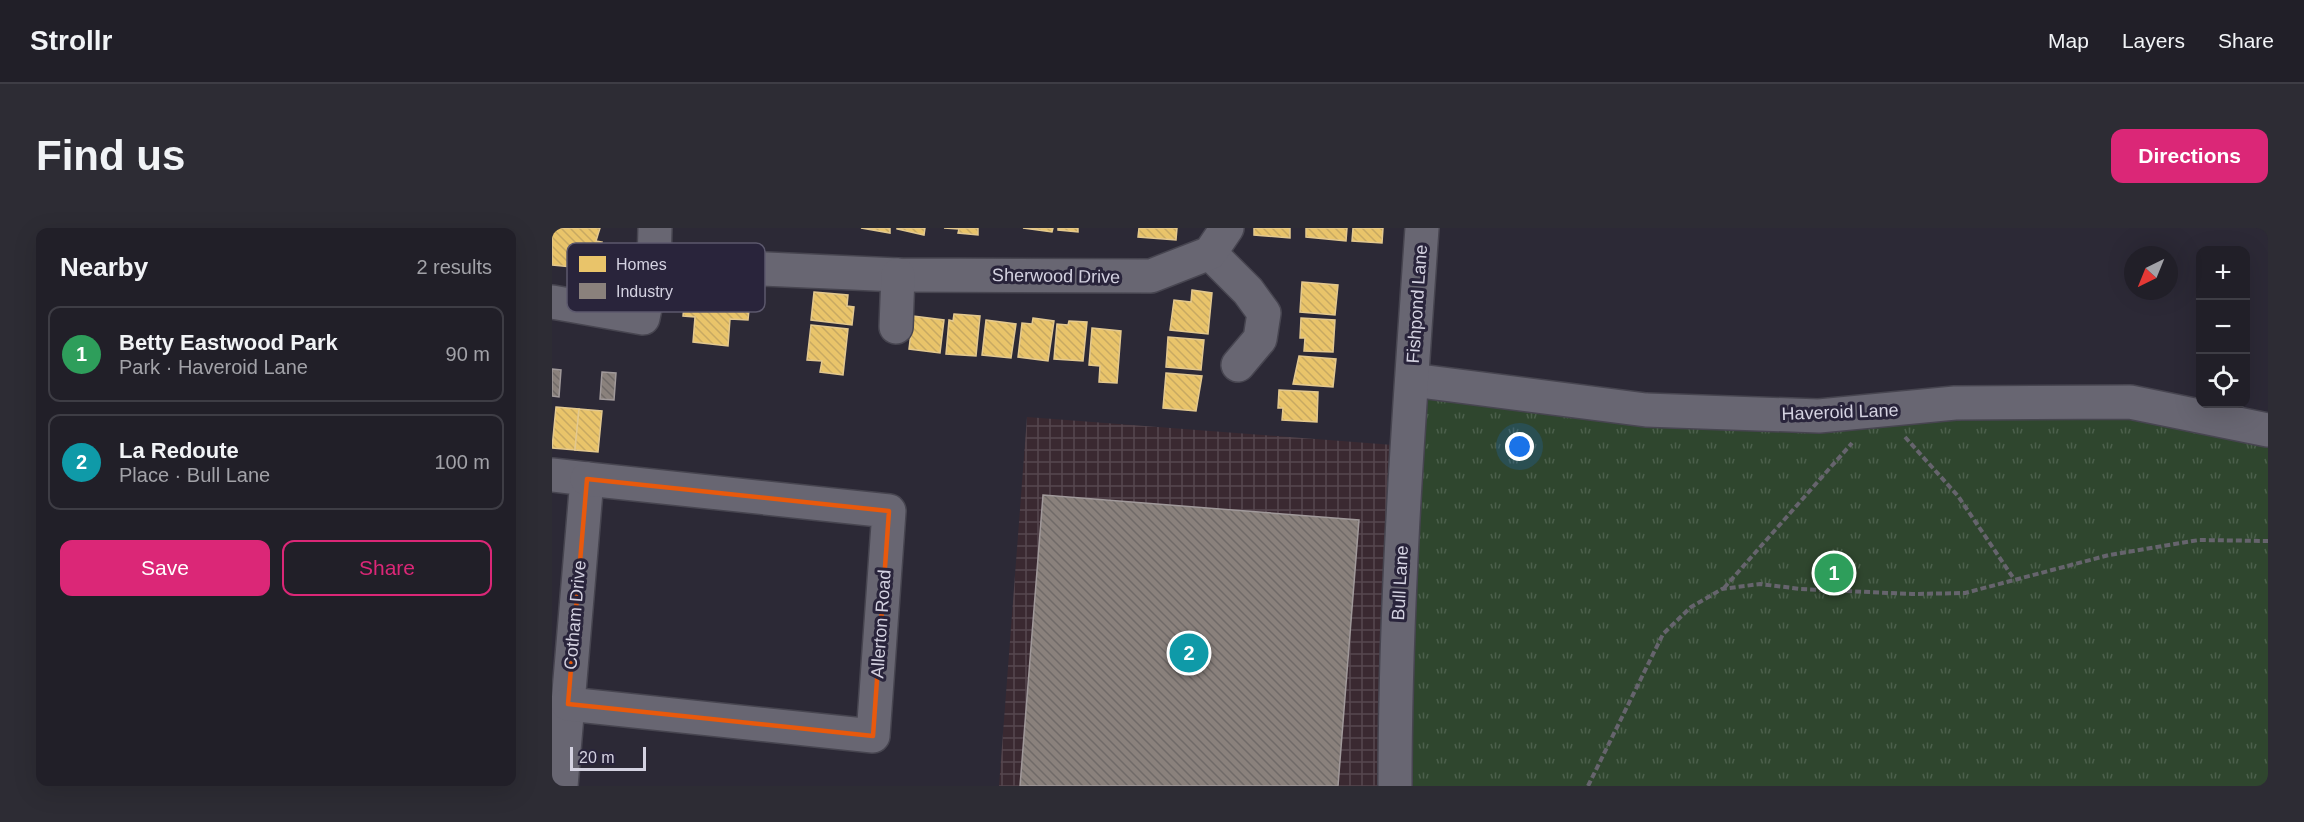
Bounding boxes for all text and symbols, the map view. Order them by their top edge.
text: Strollr [30,25,112,56]
text: Map [2048,29,2089,52]
text: Layers [2122,29,2185,52]
text: Share [2218,29,2274,52]
button: Directions [2111,129,2268,183]
text: Find us [36,132,185,179]
legend [567,243,765,312]
street label: Fishpond Lane [1403,244,1431,364]
north arrow [2124,246,2178,300]
map controls [2196,246,2250,408]
button: + [2196,246,2250,300]
text: Nearby [60,252,148,282]
text: 2 results [416,256,492,278]
text: Homes [616,256,667,273]
street label: Sherwood Drive [992,265,1120,287]
text: Industry [616,283,673,300]
button: − [2196,300,2250,354]
text: Betty Eastwood Park [119,330,338,355]
text: 1 [76,343,87,365]
text: 90 m [446,343,490,365]
button: locate [2196,354,2250,408]
text: Park · Haveroid Lane [119,356,308,378]
street label: Haveroid Lane [1781,400,1899,424]
your location [1505,432,1534,461]
text: La Redoute [119,438,239,463]
text: 2 [76,451,87,473]
text: 100 m [434,451,490,473]
text: Place · Bull Lane [119,464,270,486]
button: Save [60,540,270,596]
button: Share [282,540,492,596]
street label: Bull Lane [1388,545,1412,621]
pin: 1 [1814,550,1854,596]
street label: Cotham Drive [560,559,590,671]
street label: Allerton Road [867,569,895,679]
pin: 2 [1170,630,1208,676]
scale bar [570,744,646,772]
text: 20 m [579,749,615,766]

